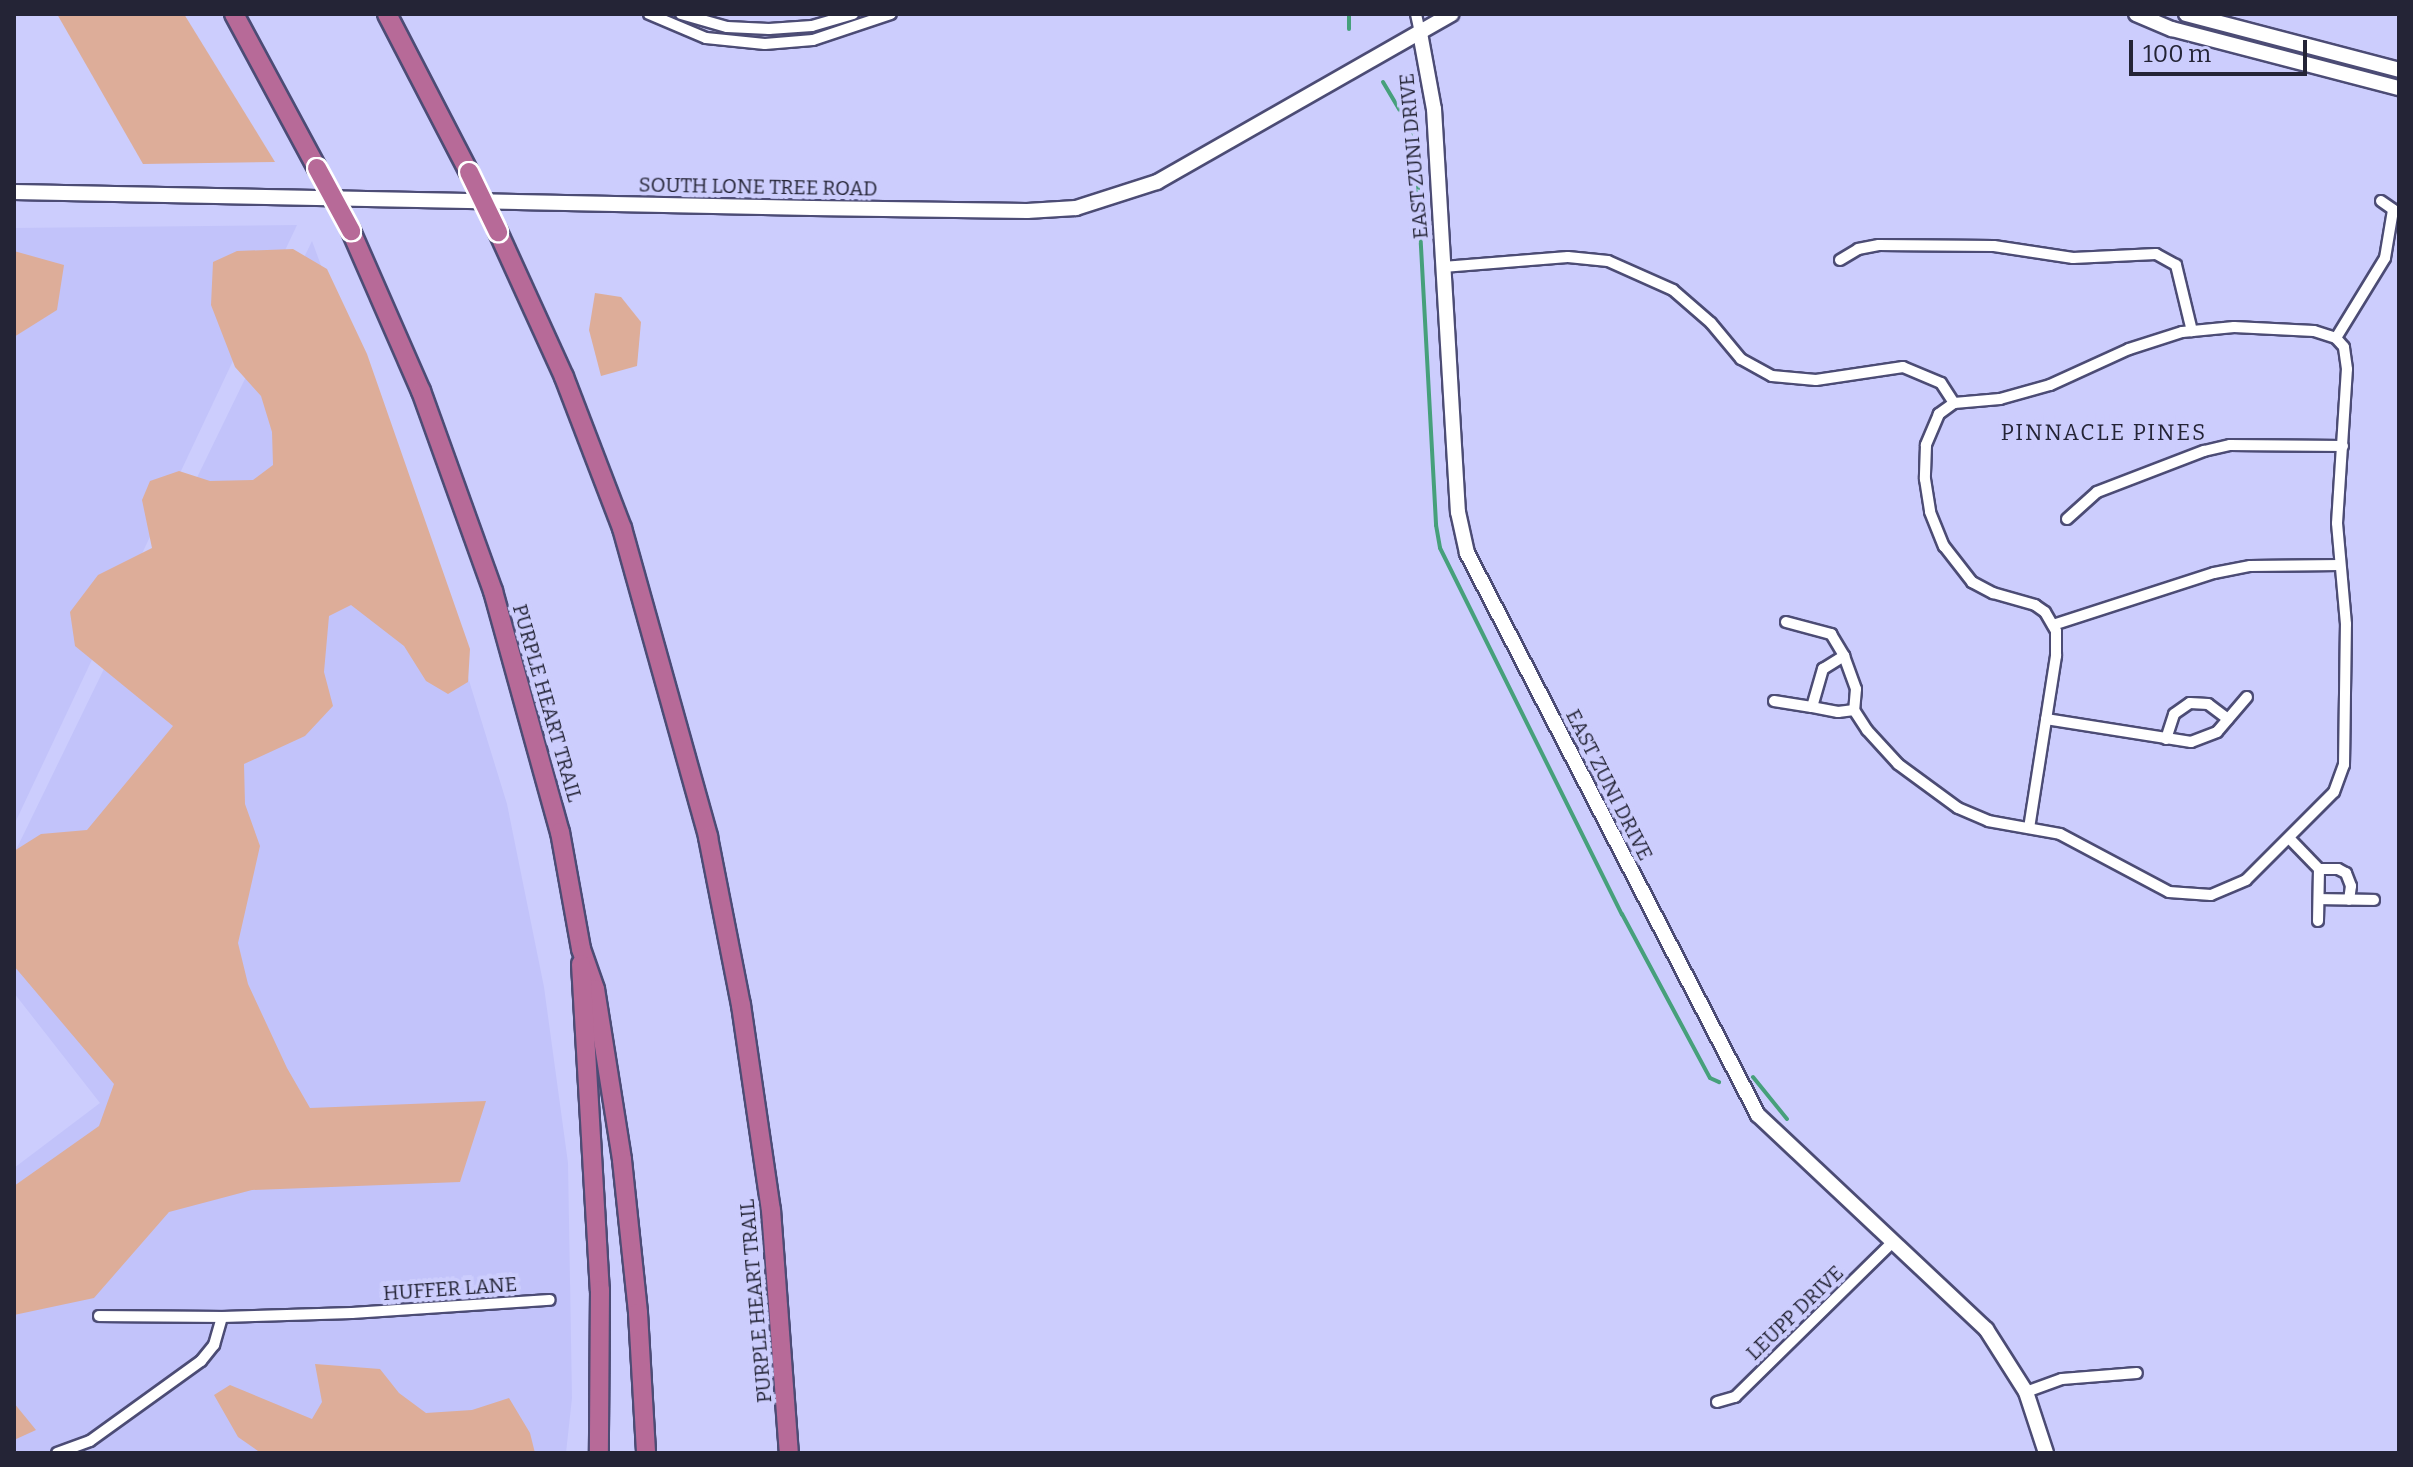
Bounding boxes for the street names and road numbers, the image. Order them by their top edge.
street label: EAST ZUNI DRIVE [1395,72,1433,240]
street label: SOUTH LONE TREE ROAD [638,173,878,201]
street label: PURPLE HEART TRAIL [507,602,587,804]
street label: EAST ZUNI DRIVE [1561,705,1657,865]
street label: PURPLE HEART TRAIL [735,1198,777,1404]
street label: LEUPP DRIVE [1742,1261,1848,1365]
street label: HUFFER LANE [382,1272,518,1306]

